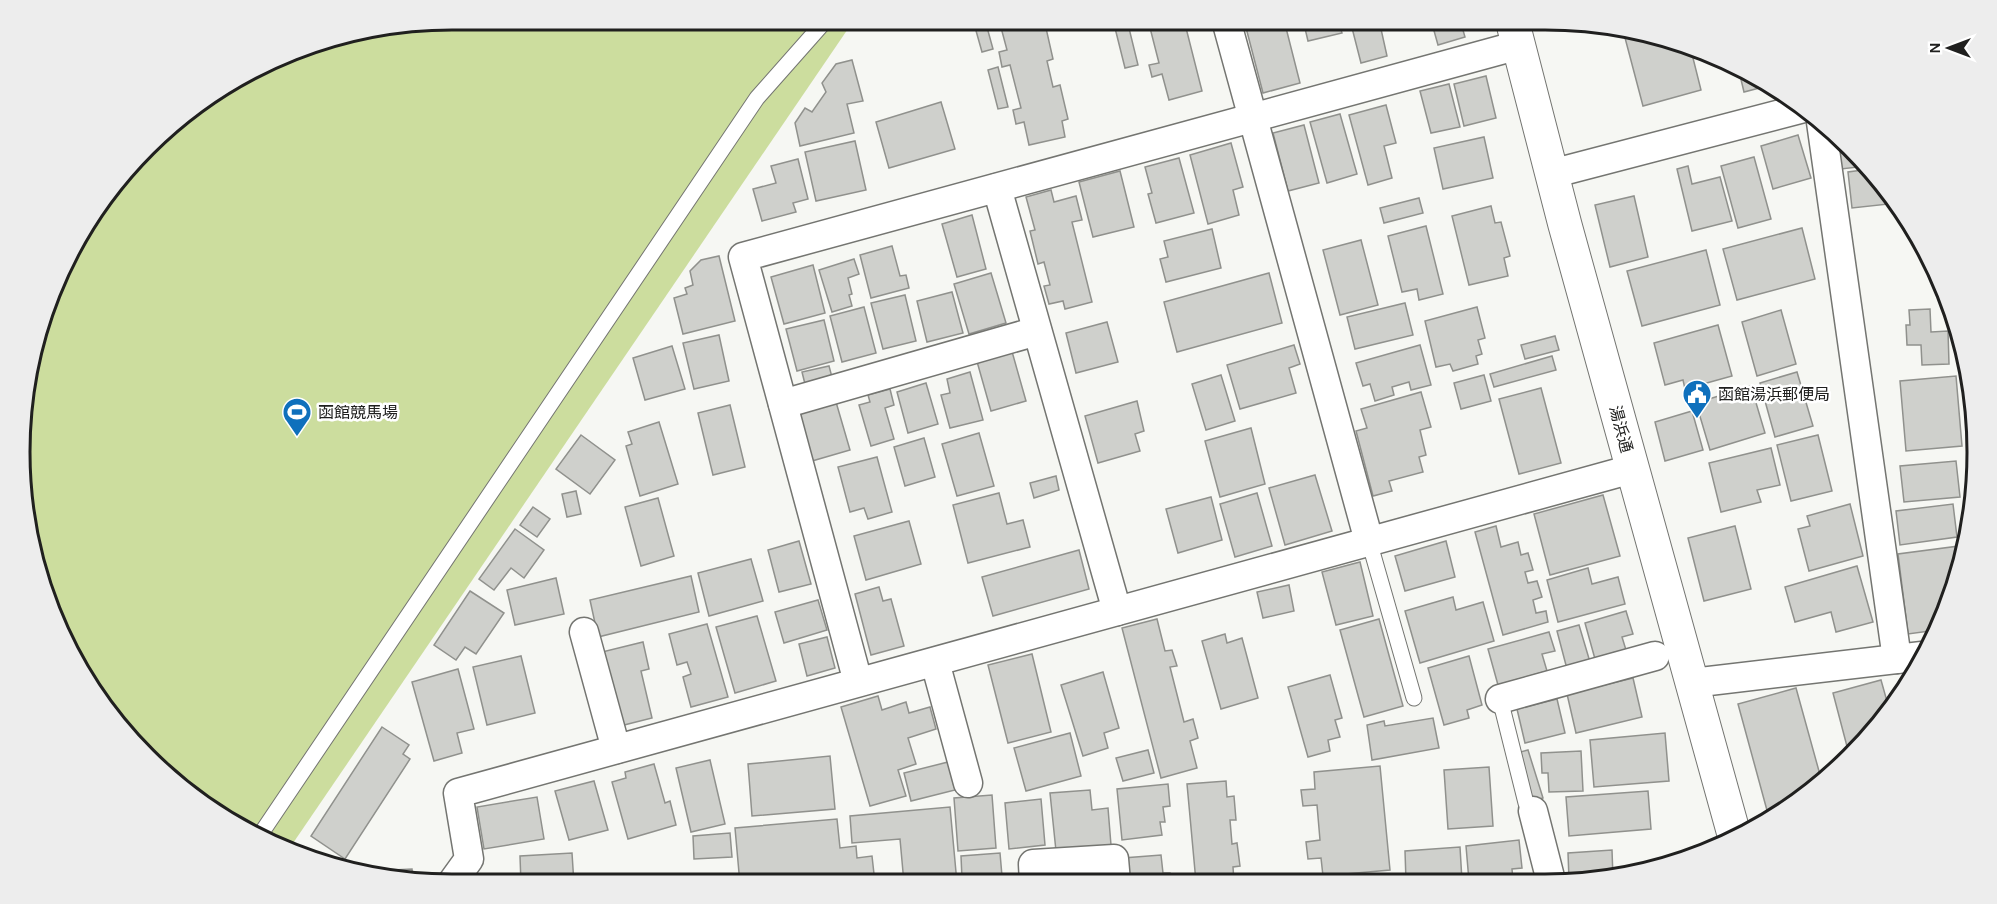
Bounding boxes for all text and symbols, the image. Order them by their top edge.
north arrow [1919,18,1979,78]
text: N [1925,42,1944,54]
public building icon: 函館湯浜郵便局 [1681,378,1713,420]
place label: 函館湯浜郵便局 [1718,385,1830,404]
sports icon: 函館競馬場 [281,396,313,438]
place label: 函館競馬場 [318,403,398,422]
street label: 湯浜通 [1606,403,1636,455]

